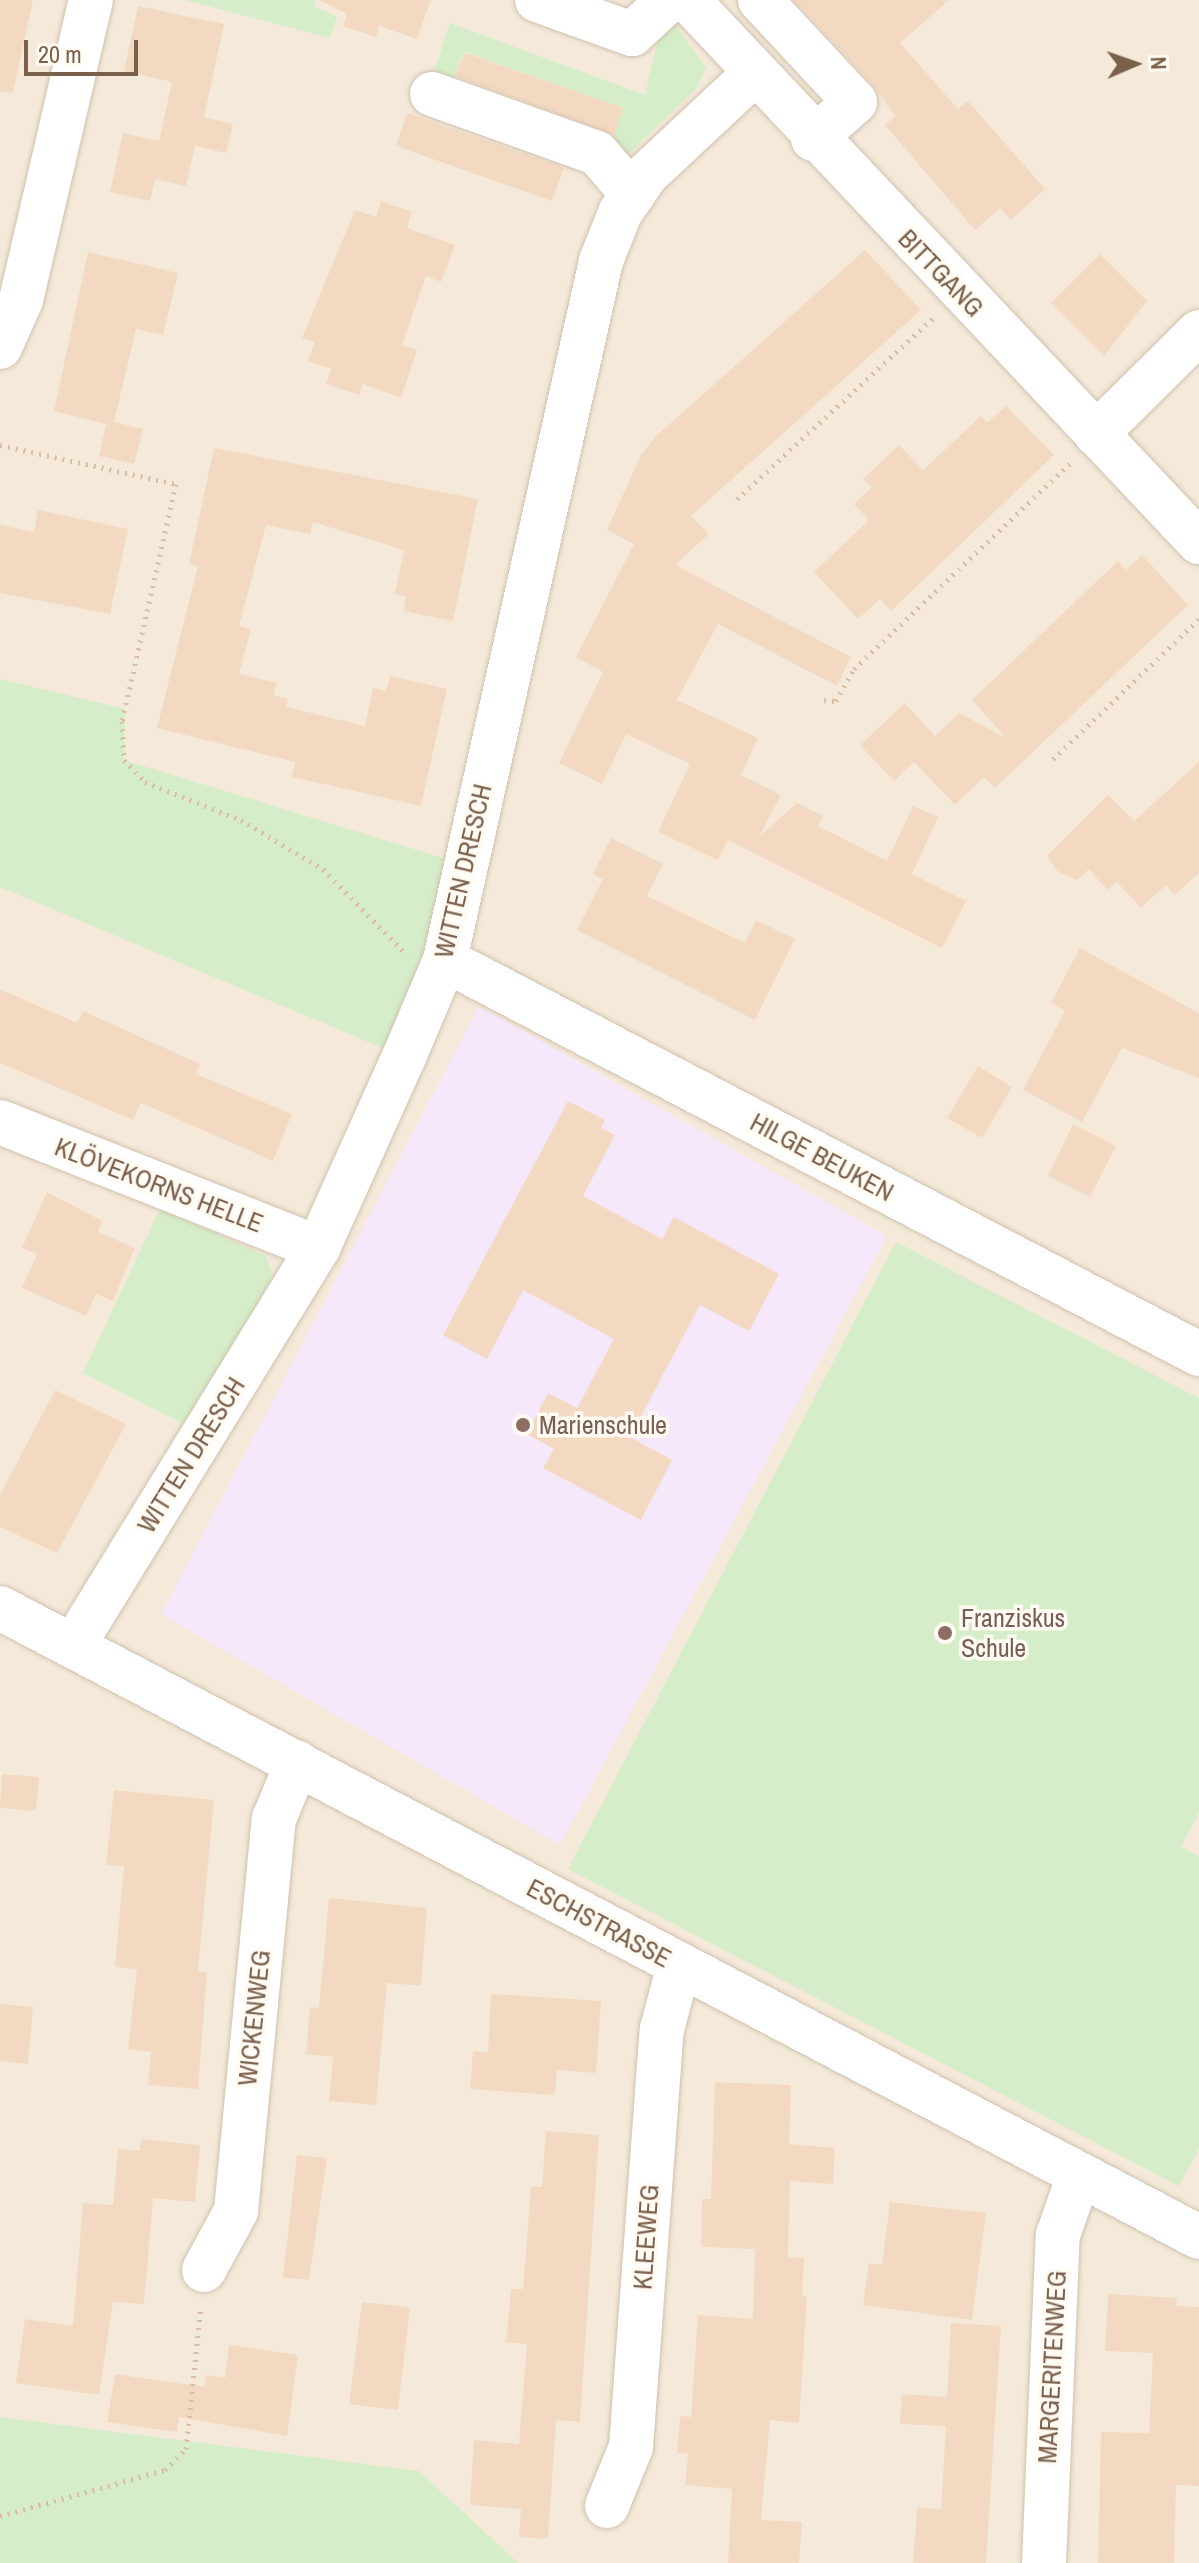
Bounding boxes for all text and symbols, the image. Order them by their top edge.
scale bar [28,24,142,74]
north arrow [1095,24,1175,104]
text: 20 m [38,38,82,70]
text: N [1144,56,1174,70]
street label: BITTGANG [892,223,990,323]
street label: WITTEN DRESCH [428,781,498,961]
street label: HILGE BEUKEN [745,1106,899,1208]
street label: KLÖVEKORNS HELLE [51,1131,267,1239]
street label: WITTEN DRESCH [131,1371,251,1539]
place label: Marienschule [539,1409,667,1441]
marker: Marienschule [514,1416,532,1434]
place label: Franziskus Schule [961,1602,1065,1664]
marker: Franziskus Schule [936,1624,954,1642]
street label: ESCHSTRASSE [522,1872,676,1974]
street label: WICKENWEG [231,1949,277,2087]
street label: KLEEWEG [627,2183,665,2291]
street label: MARGERITENWEG [1031,2270,1073,2464]

